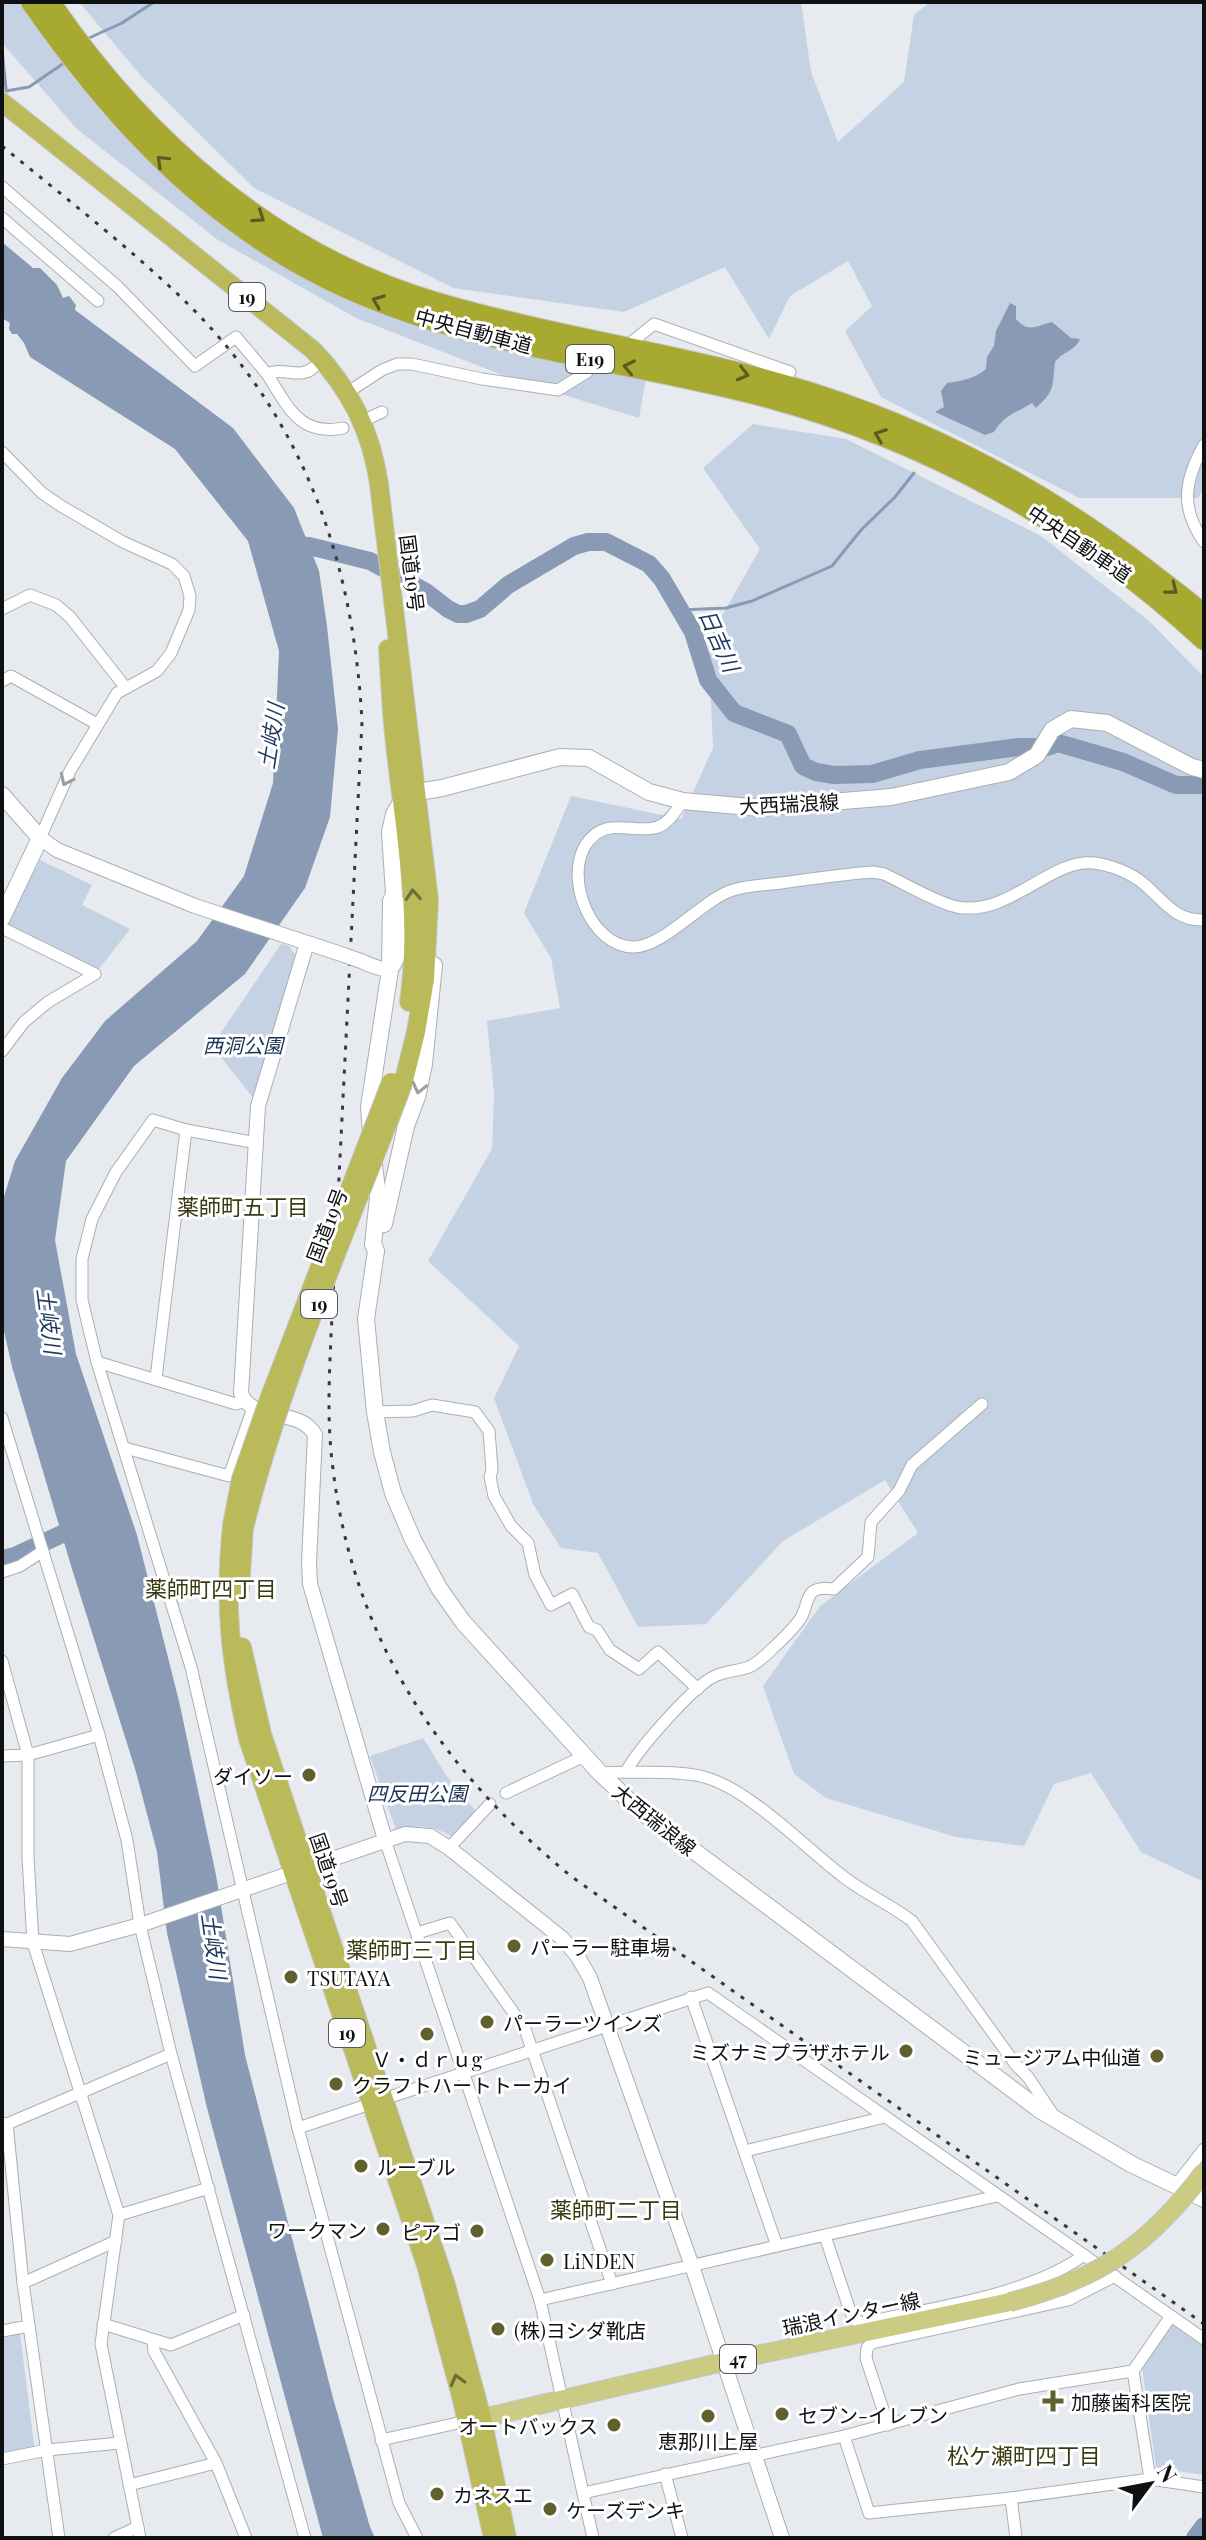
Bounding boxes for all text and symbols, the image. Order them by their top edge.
one-way arrow [156,156,171,170]
one-way arrow [251,207,265,222]
road number: 19 [229,283,265,311]
one-way arrow [372,294,386,311]
street label: 中央自動車道 [413,301,535,359]
road number: E19 [566,345,614,373]
one-way arrow [623,360,636,377]
one-way arrow [735,365,749,382]
one-way arrow [874,428,888,445]
street label: 中央自動車道 [1023,498,1137,588]
street label: 国道19号 [395,533,431,613]
one-way arrow [1163,580,1177,594]
water label: 日吉川 [693,604,748,678]
water label: 土岐川 [250,699,290,771]
one-way arrow [60,771,76,786]
street label: 大西瑞浪線 [738,787,840,819]
one-way arrow [405,888,422,901]
park label: 西洞公園 [203,1031,286,1058]
one-way arrow [411,1081,428,1095]
street label: 国道19号 [299,1184,353,1266]
district label: 薬師町五丁目 [177,1191,309,1221]
water label: 土岐川 [31,1286,69,1358]
road number: 19 [301,1290,337,1318]
district label: 薬師町四丁目 [145,1573,277,1603]
place label: ダイソー [213,1762,293,1789]
marker: ダイソー [300,1766,318,1784]
street label: 大西瑞浪線 [608,1777,702,1861]
park label: 四反田公園 [367,1779,470,1806]
street label: 国道19号 [305,1829,355,1911]
water label: 土岐川 [196,1911,235,1983]
place label: パーラー駐車場 [530,1933,670,1960]
district label: 薬師町三丁目 [346,1934,478,1964]
marker: パーラー駐車場 [505,1937,523,1955]
place label: TSUTAYA [307,1964,391,1991]
marker: TSUTAYA [282,1968,300,1986]
place label: パーラーツインズ [503,2009,662,2036]
marker: パーラーツインズ [478,2013,496,2031]
road number: 19 [329,2019,365,2047]
marker: Ｖ・ｄｒｕg [418,2025,436,2043]
place label: ミズナミプラザホテル [690,2038,890,2065]
marker: ミズナミプラザホテル [897,2042,915,2060]
place label: ミュージアム中仙道 [963,2043,1141,2070]
place label: Ｖ・ｄｒｕg [372,2045,483,2072]
marker: ミュージアム中仙道 [1148,2047,1166,2065]
place label: クラフトハートトーカイ [352,2071,572,2098]
marker: クラフトハートトーカイ [327,2075,345,2093]
place label: ルーブル [377,2153,456,2180]
marker: ルーブル [352,2157,370,2175]
district label: 薬師町二丁目 [550,2194,682,2224]
place label: ワークマン [267,2216,367,2243]
place label: ピアゴ [401,2218,461,2245]
marker: ワークマン [374,2220,392,2238]
marker: ピアゴ [468,2222,486,2240]
place label: LiNDEN [563,2247,635,2274]
marker: LiNDEN [538,2251,556,2269]
street label: 瑞浪インター線 [780,2285,922,2341]
place label: (株)ヨシダ靴店 [514,2316,646,2343]
marker: (株)ヨシダ靴店 [489,2320,507,2338]
road number: 47 [720,2345,756,2373]
one-way arrow [449,2374,466,2388]
place label: 加藤歯科医院 [1071,2388,1191,2415]
marker: 加藤歯科医院 [1042,2390,1064,2412]
place label: セブン-イレブン [798,2401,948,2428]
marker: セブン-イレブン [773,2405,791,2423]
marker: 恵那川上屋 [699,2407,717,2425]
place label: オートバックス [459,2412,598,2439]
marker: オートバックス [605,2416,623,2434]
place label: 恵那川上屋 [658,2427,758,2454]
district label: 松ケ瀬町四丁目 [947,2440,1101,2470]
north arrow [1110,2444,1190,2524]
text: N [1151,2458,1185,2488]
place label: カネスエ [453,2481,533,2508]
marker: カネスエ [428,2485,446,2503]
place label: ケーズデンキ [566,2496,685,2523]
marker: ケーズデンキ [541,2500,559,2518]

